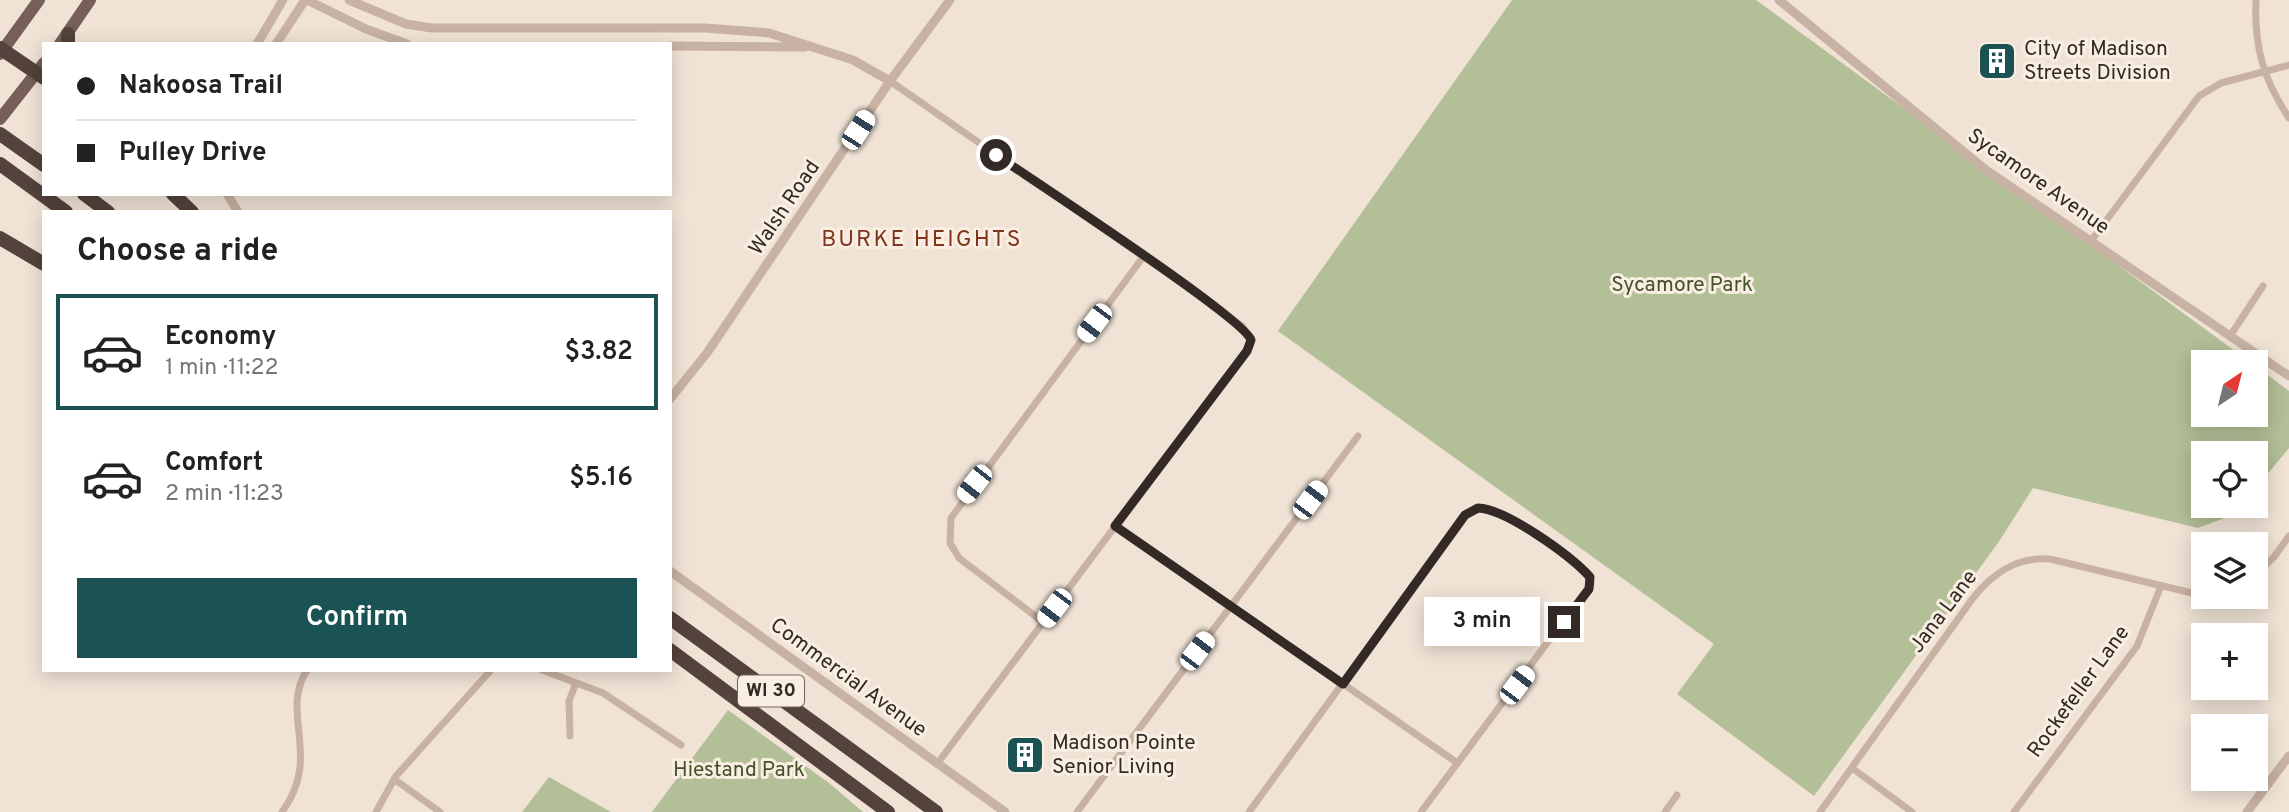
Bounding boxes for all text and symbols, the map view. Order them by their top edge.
place label: City of Madison Streets Division [2024,36,2171,87]
building icon: City of Madison Streets Division [1976,40,2018,82]
text: Nakoosa Trail [119,70,283,103]
car [838,107,879,153]
street label: Sycamore Avenue [1962,123,2114,241]
text: Pulley Drive [119,137,267,170]
route start [980,139,1012,171]
street label: Walsh Road [743,155,827,261]
district label: BURKE HEIGHTS [821,226,1023,255]
text: Choose a ride [77,232,278,272]
park label: Sycamore Park [1611,272,1753,299]
car [1073,300,1116,346]
icon: car [81,321,144,384]
text: Economy [165,321,276,354]
text: $3.82 [565,336,633,369]
north arrow [2191,350,2268,427]
map controls [2191,350,2268,791]
text: 1 min · 11:22 [165,354,279,383]
button: locate [2191,441,2268,518]
icon: car [81,447,144,510]
text: Comfort [165,447,263,480]
car [953,461,996,507]
text: $5.16 [569,462,633,495]
car [1289,477,1332,523]
text: 2 min · 11:23 [165,480,284,509]
button: layers [2191,532,2268,609]
street label: Jana Lane [1904,565,1984,659]
button: Confirm [77,578,637,658]
car [1033,585,1076,631]
callout: 3 min [1424,598,1540,646]
route end [1548,606,1580,638]
text: 3 min [1452,607,1512,636]
street label: Commercial Avenue [764,612,932,744]
street label: Rockefeller Lane [2022,620,2136,764]
button: + [2191,623,2268,700]
car [1176,628,1219,674]
car [1496,662,1539,708]
road number: WI 30 [738,676,804,706]
button: − [2191,714,2268,791]
place label: Madison Pointe Senior Living [1052,730,1196,781]
building icon: Madison Pointe Senior Living [1004,734,1046,776]
park label: Hiestand Park [673,757,805,784]

